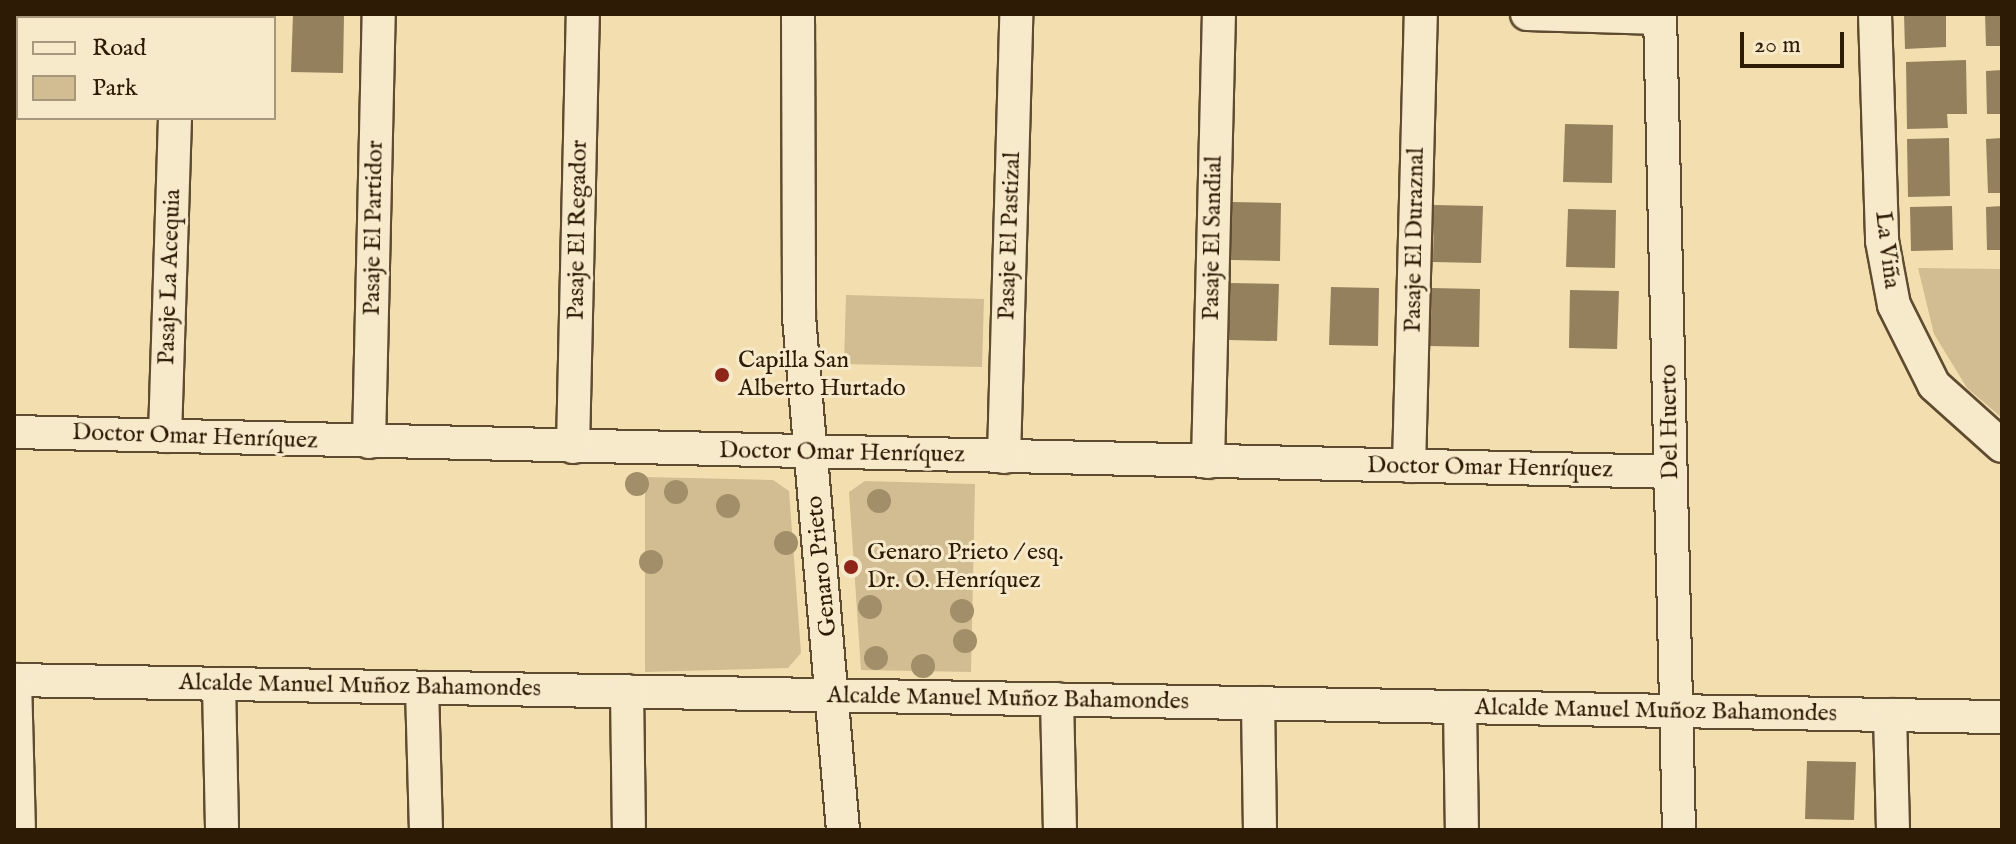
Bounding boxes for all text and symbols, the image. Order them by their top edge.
legend [16,16,276,120]
scale bar [1744,16,1848,66]
text: 20 m [1754,30,1801,61]
text: Road [92,33,146,64]
text: Park [92,73,138,104]
street label: Pasaje El Partidor [358,140,390,316]
street label: Pasaje El Regador [562,140,594,320]
street label: Pasaje El Duraznal [1399,147,1431,333]
street label: Pasaje El Pastizal [993,151,1027,321]
street label: Pasaje El Sandial [1197,155,1229,321]
street label: Pasaje La Acequia [153,188,187,366]
street label: La Viña [1868,210,1906,290]
place label: Capilla San Alberto Hurtado [738,347,906,403]
street label: Del Huerto [1655,364,1685,480]
marker: Capilla San Alberto Hurtado [713,366,731,384]
street label: Doctor Omar Henríquez [72,418,318,456]
street label: Doctor Omar Henríquez [719,436,965,470]
street label: Doctor Omar Henríquez [1367,451,1613,485]
street label: Genaro Prieto [800,494,844,638]
place label: Genaro Prieto / esq. Dr. O. Henríquez [867,539,1064,595]
marker: Genaro Prieto / esq. Dr. O. Henríquez [842,558,860,576]
street label: Alcalde Manuel Muñoz Bahamondes [179,668,541,704]
street label: Alcalde Manuel Muñoz Bahamondes [827,681,1189,717]
street label: Alcalde Manuel Muñoz Bahamondes [1475,693,1837,729]

